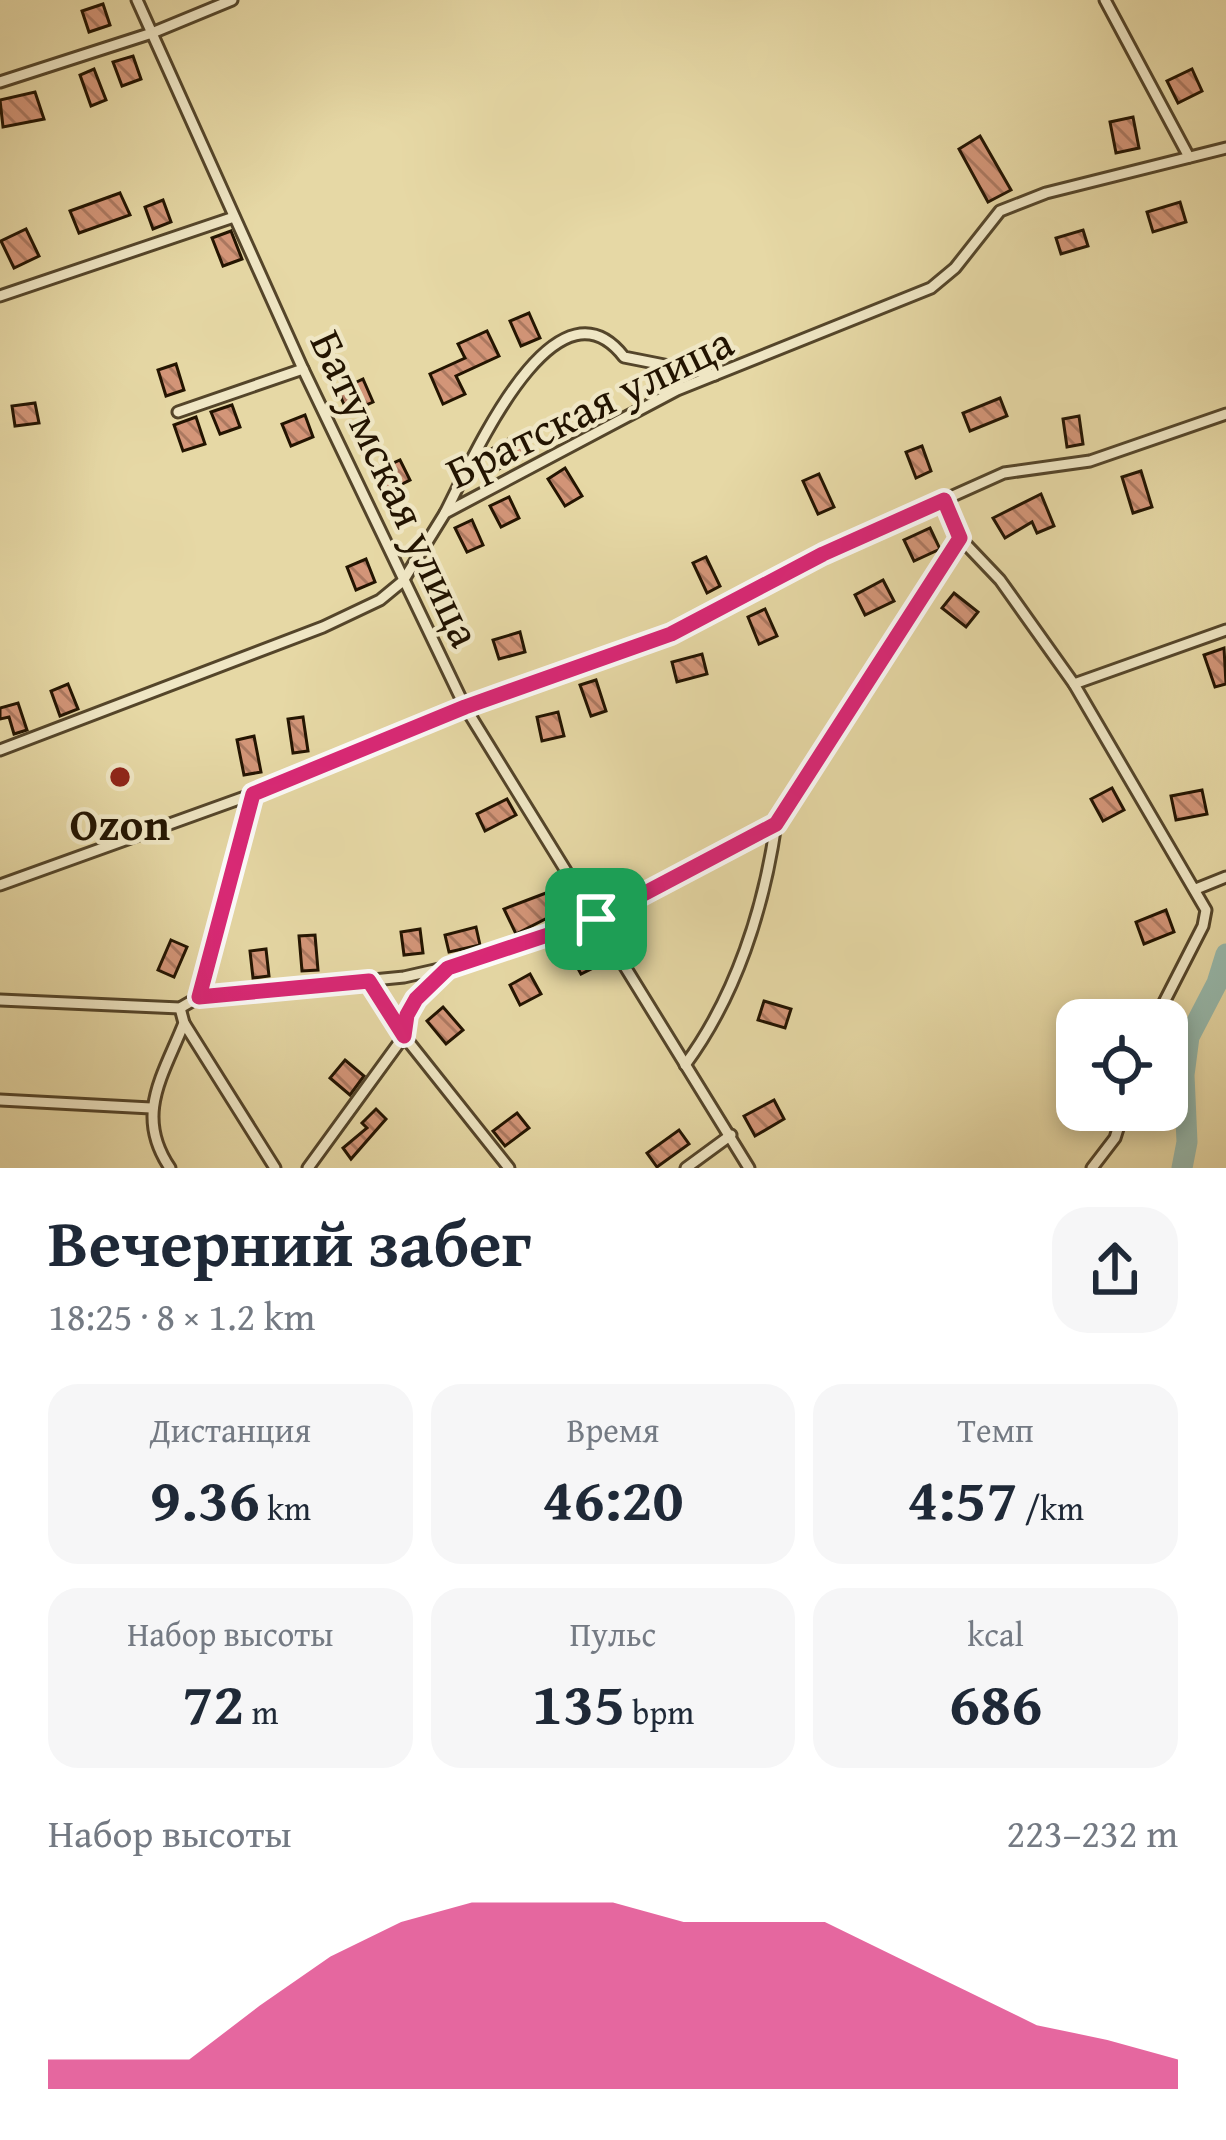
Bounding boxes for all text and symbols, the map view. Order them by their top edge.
street label: Братская улица [435,308,744,504]
street label: Батумская улица [295,319,499,658]
marker: Ozon [107,764,133,790]
place label: Ozon [70,791,171,856]
pin [545,868,647,970]
icon: arrive [563,886,629,952]
map controls [1056,999,1188,1131]
button: locate [1056,999,1188,1131]
text: Вечерний забег [48,1193,531,1290]
button: share [1052,1207,1178,1333]
text: 18:25 · 8 × 1.2 km [48,1287,315,1344]
text: Дистанция [150,1406,311,1454]
text: Время [567,1406,659,1454]
text: Темп [958,1406,1034,1454]
text: 9.36 [150,1454,260,1542]
text: 46:20 [542,1454,684,1542]
text: 4:57 [907,1454,1017,1542]
text: km [260,1484,311,1532]
text: /km [1017,1484,1084,1532]
text: Набор высоты [127,1610,333,1658]
text: Пульс [570,1610,656,1658]
text: kcal [968,1610,1024,1658]
text: 72 [182,1658,244,1746]
text: 135 [532,1658,625,1746]
text: 686 [949,1658,1042,1746]
text: m [244,1688,279,1736]
text: bpm [625,1688,694,1736]
text: Набор высоты [48,1804,292,1861]
text: 223–232 m [1006,1804,1178,1861]

